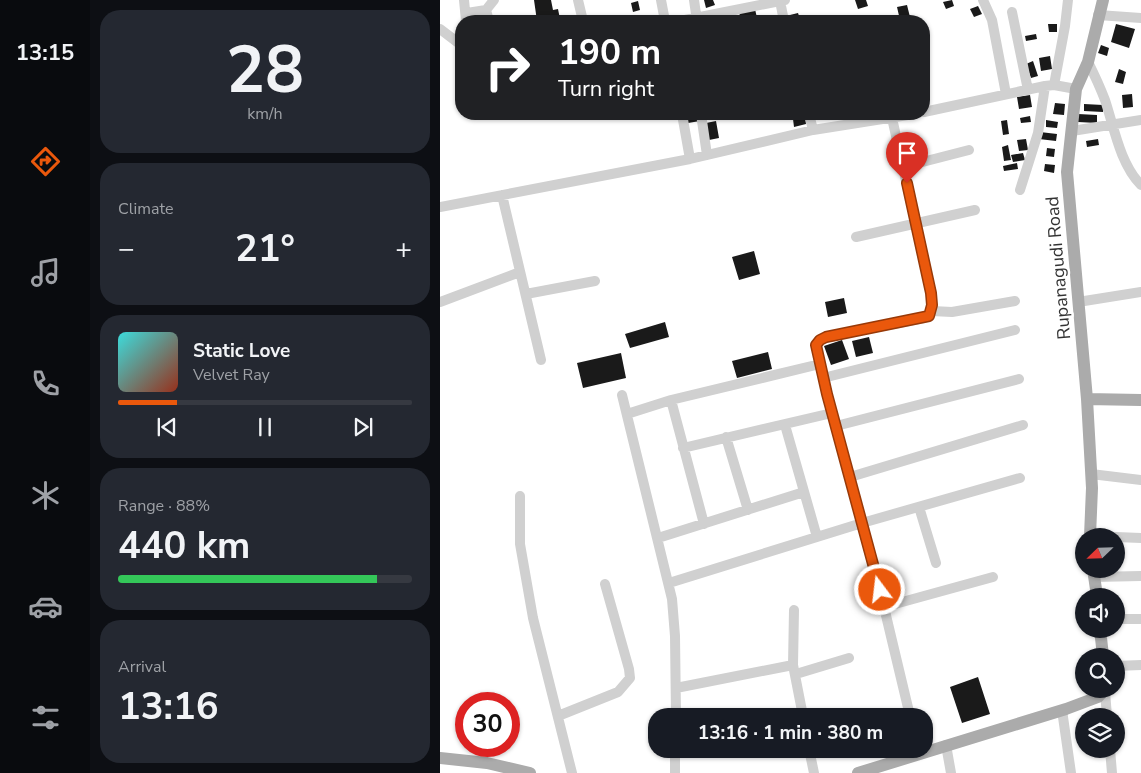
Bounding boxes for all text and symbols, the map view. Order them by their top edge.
text: 28 [226,26,304,115]
text: 190 m [558,29,661,76]
icon: right [475,35,540,100]
text: 13:15 [16,38,74,68]
text: Turn right [558,74,654,104]
text: km/h [247,103,283,125]
pin [886,132,928,183]
icon: arrive [893,139,921,167]
icon: directions [28,144,63,179]
street label: Rupanagudi Road [1040,195,1076,341]
text: Climate [118,198,173,220]
text: 21° [235,223,295,274]
text: − [118,230,135,268]
text: + [395,230,412,268]
icon: music [28,255,63,290]
text: Static Love [193,338,290,364]
text: Velvet Ray [193,364,270,386]
icon: phone [28,366,63,401]
icon: previous [153,413,181,441]
icon: pause [251,413,279,441]
icon: next [349,413,377,441]
icon: climate [28,478,63,513]
text: Range · 88% [118,495,210,517]
text: 440 km [118,520,250,571]
north arrow [1075,528,1125,578]
map controls [1075,528,1125,758]
position arrow [853,563,905,615]
button: sound [1075,588,1125,638]
icon: car [28,589,63,624]
button: search [1075,648,1125,698]
text: Arrival [118,656,166,678]
text: 13:16 [118,681,219,732]
speed limit sign: 30 [455,692,520,757]
icon: filters [28,700,63,735]
button: layers [1075,708,1125,758]
text: 13:16 · 1 min · 380 m [698,720,883,746]

